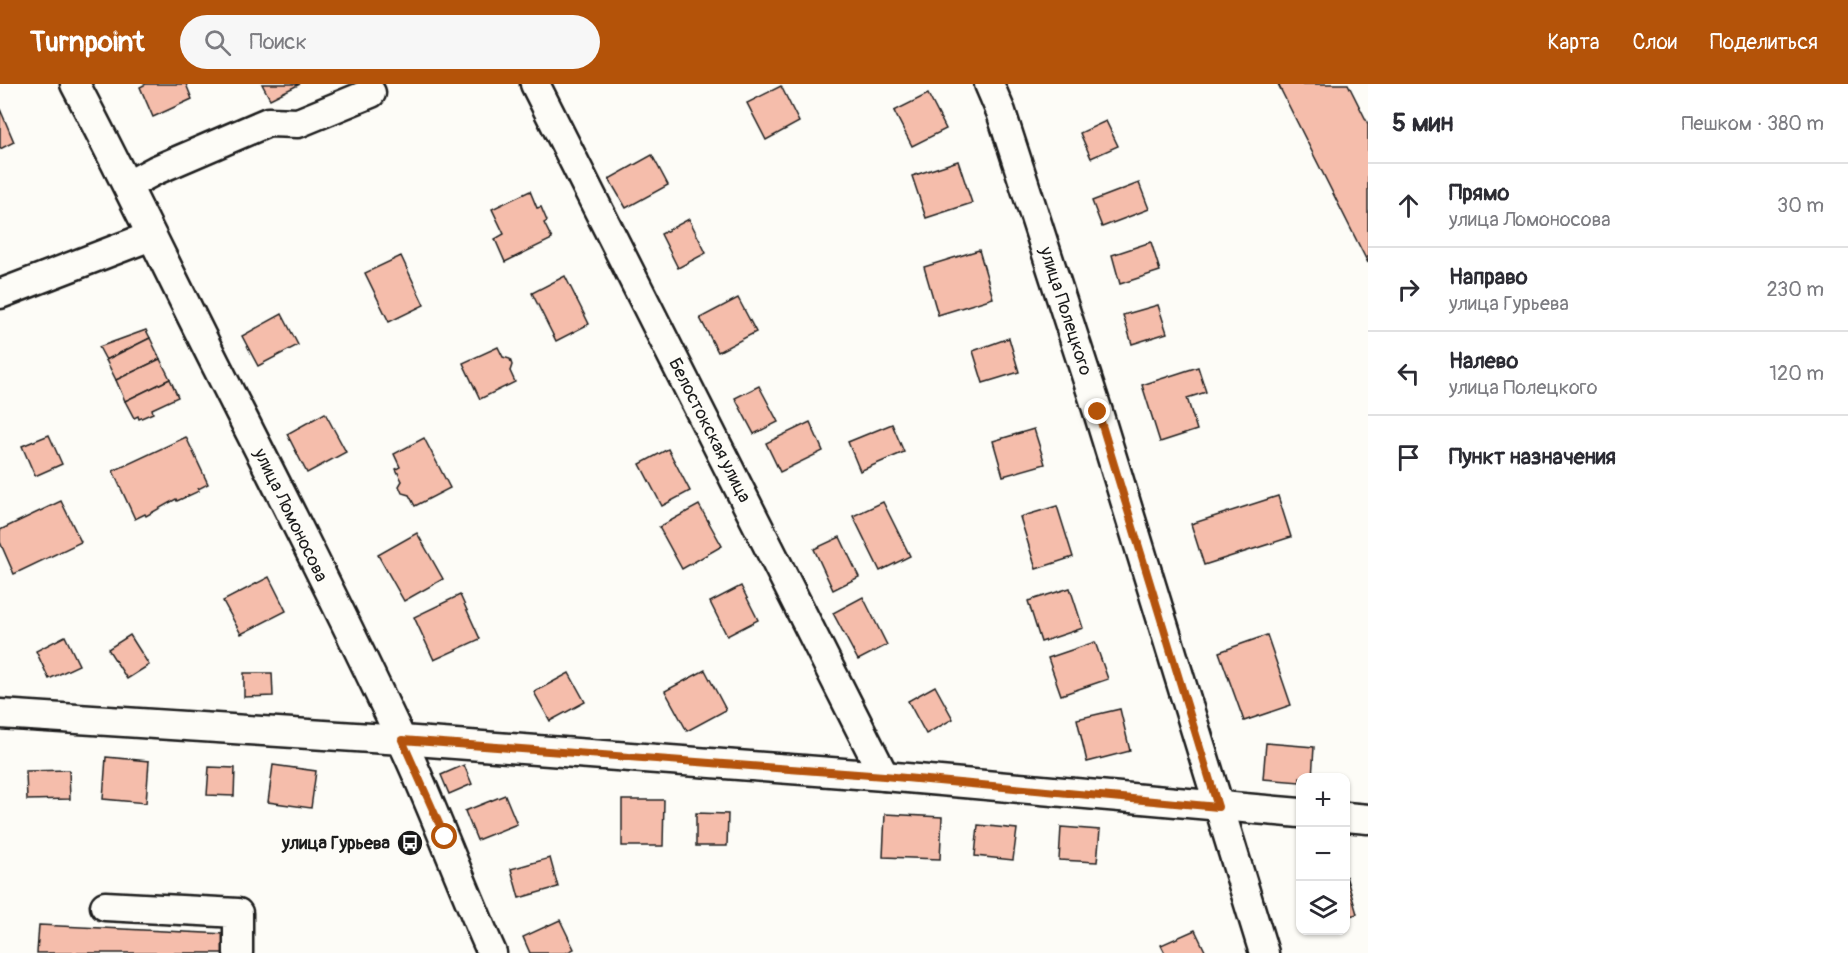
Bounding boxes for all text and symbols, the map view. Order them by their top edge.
search box [180,15,600,69]
text: Turnpoint [30,25,144,60]
icon: search [201,26,234,59]
text: Поиск [249,28,307,56]
text: Карта [1547,29,1599,56]
text: Слои [1632,29,1677,56]
text: Поделиться [1710,29,1818,56]
text: 5 мин [1392,107,1453,139]
text: Пешком · 380 m [1682,111,1824,136]
text: Прямо [1449,179,1509,207]
icon: ahead [1392,189,1425,222]
text: 30 m [1777,193,1824,218]
text: улица Ломоносова [1449,207,1611,232]
street label: улица Полецкого [1034,243,1097,379]
text: Направо [1449,263,1528,291]
icon: right [1392,273,1425,306]
text: 230 m [1767,277,1824,302]
text: улица Гурьева [1449,291,1569,316]
text: Налево [1449,347,1518,375]
street label: Белостокская улица [663,354,756,507]
icon: left [1392,357,1425,390]
text: 120 m [1769,361,1824,386]
text: улица Полецкого [1449,375,1597,400]
route end [1084,398,1110,424]
icon: arrive [1392,441,1425,474]
text: Пункт назначения [1449,443,1616,471]
street label: улица Ломоносова [248,444,333,586]
map controls [1296,773,1350,935]
button: + [1296,773,1350,827]
route start [431,823,457,849]
button: − [1296,827,1350,881]
bus stop icon: улица Гурьева [395,828,425,858]
place label: улица Гурьева [281,832,391,855]
button: layers [1296,881,1350,935]

